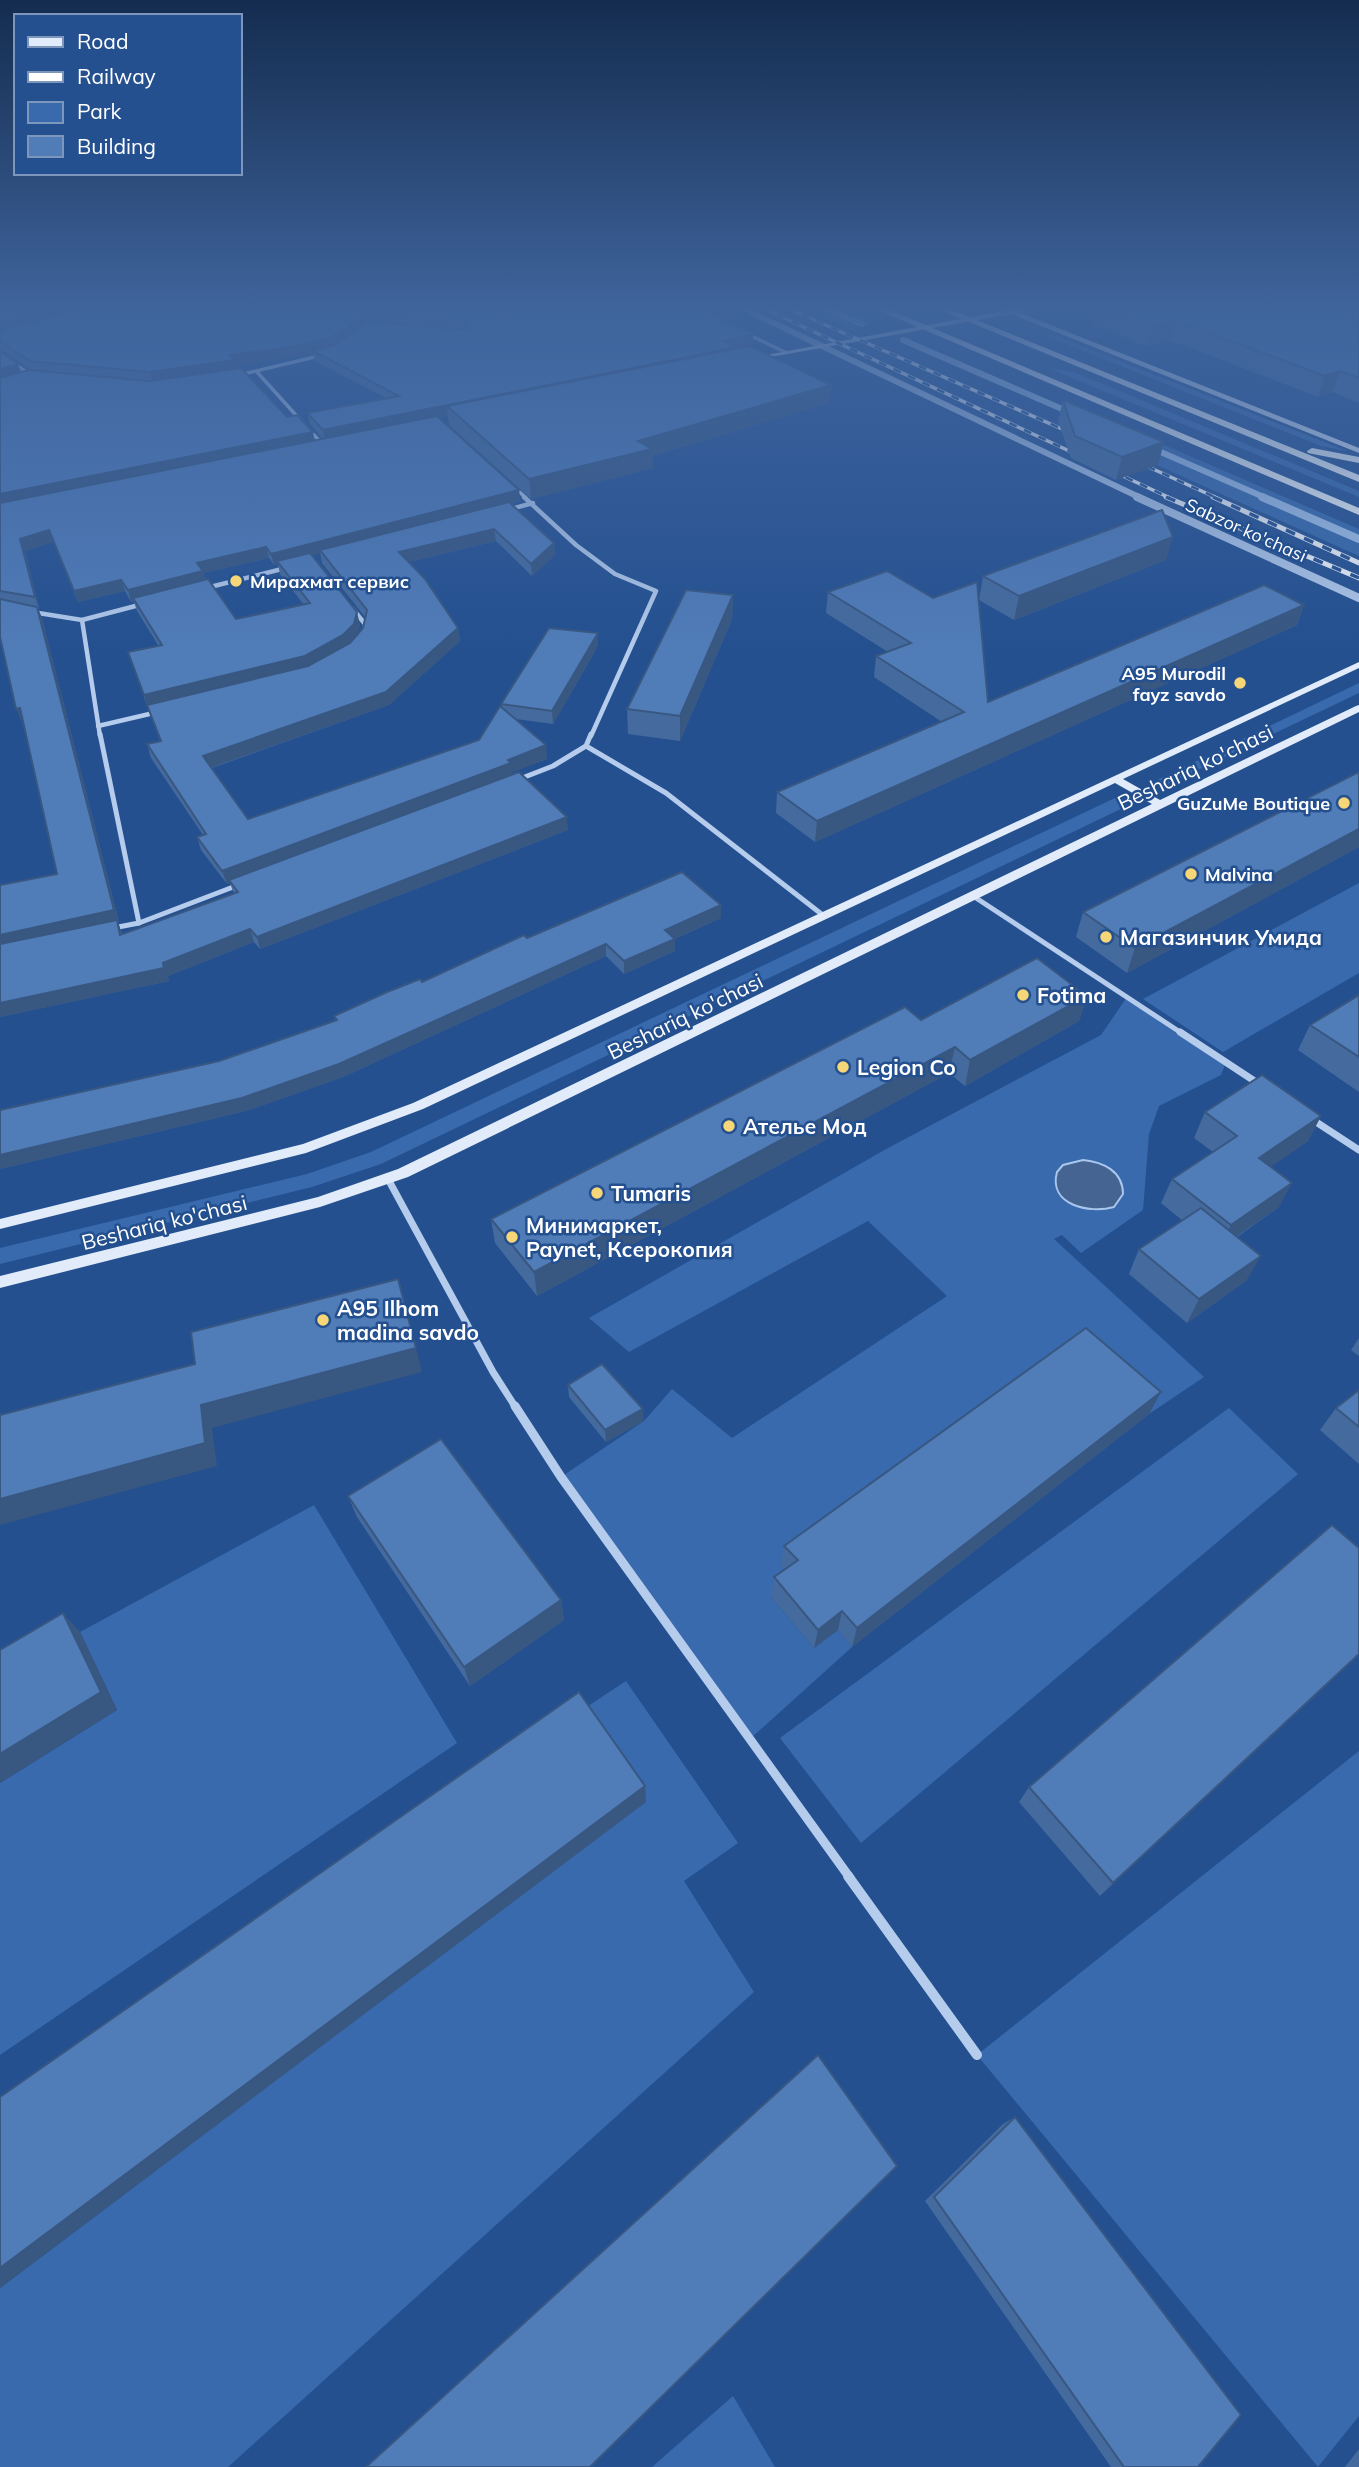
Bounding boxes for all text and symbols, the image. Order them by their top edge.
legend [14,14,242,175]
text: Road [77,28,128,54]
text: Railway [77,63,156,89]
text: Park [77,98,121,124]
text: Building [77,133,156,159]
street label: Sabzor ko'chasi [1182,493,1310,567]
place label: Мирахмат сервис [250,570,409,593]
marker: Мирахмат сервис [228,573,244,589]
place label: A95 Murodil fayz savdo [1121,662,1226,706]
marker: A95 Murodil fayz savdo [1232,675,1248,691]
street label: Beshariq ko'chasi [1113,718,1277,816]
place label: GuZuMe Boutique [1177,792,1330,815]
marker: GuZuMe Boutique [1336,795,1352,811]
place label: Malvina [1205,863,1273,886]
marker: Malvina [1183,866,1199,882]
place label: Магазинчик Умида [1120,924,1322,950]
marker: Магазинчик Умида [1098,929,1114,945]
street label: Beshariq ko'chasi [603,967,767,1065]
place label: Fotima [1037,982,1106,1008]
marker: Fotima [1015,987,1031,1003]
place label: Legion Co [857,1054,956,1080]
marker: Legion Co [835,1059,851,1075]
place label: Ателье Мод [743,1113,866,1139]
marker: Ателье Мод [721,1118,737,1134]
place label: Tumaris [611,1180,691,1206]
marker: Tumaris [589,1185,605,1201]
street label: Beshariq ko'chasi [79,1189,249,1255]
place label: Минимаркет, Paynet, Ксерокопия [526,1212,733,1262]
marker: Минимаркет, Paynet, Ксерокопия [504,1229,520,1245]
place label: A95 Ilhom madina savdo [337,1295,479,1345]
marker: A95 Ilhom madina savdo [315,1312,331,1328]

